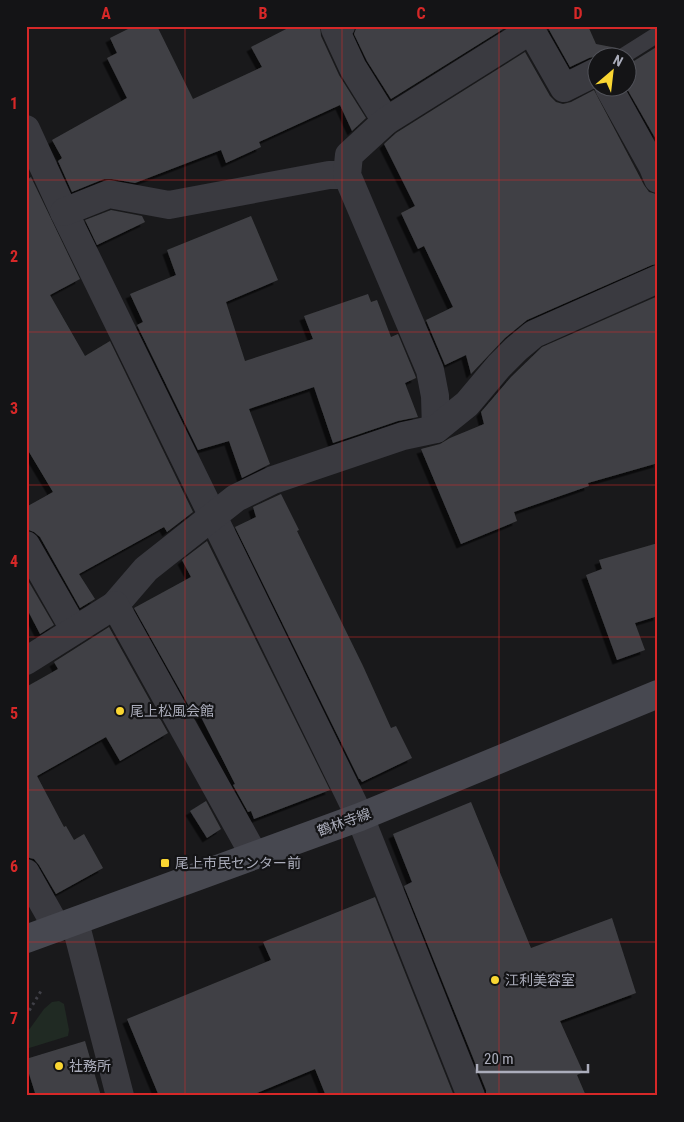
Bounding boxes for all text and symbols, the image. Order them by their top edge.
text: A [101,4,111,23]
text: B [259,4,268,23]
text: C [416,4,426,23]
text: D [573,4,583,23]
north arrow [586,48,636,98]
text: N [611,51,626,70]
text: 1 [10,94,18,113]
text: 2 [10,247,18,266]
text: 3 [10,399,18,418]
text: 4 [10,552,18,571]
place label: 尾上松風会館 [130,703,214,719]
text: 5 [10,704,18,723]
marker: 尾上松風会館 [114,705,126,717]
street label: 鶴林寺線 [315,805,373,839]
place label: 尾上市民センター前 [175,855,301,871]
text: 6 [10,857,18,876]
marker: 尾上市民センター前 [159,857,171,869]
place label: 江利美容室 [505,972,575,988]
marker: 江利美容室 [489,974,501,986]
text: 7 [10,1009,18,1028]
scale bar [477,1042,588,1074]
text: 20 m [484,1050,514,1068]
place label: 社務所 [69,1058,111,1074]
marker: 社務所 [53,1060,65,1072]

